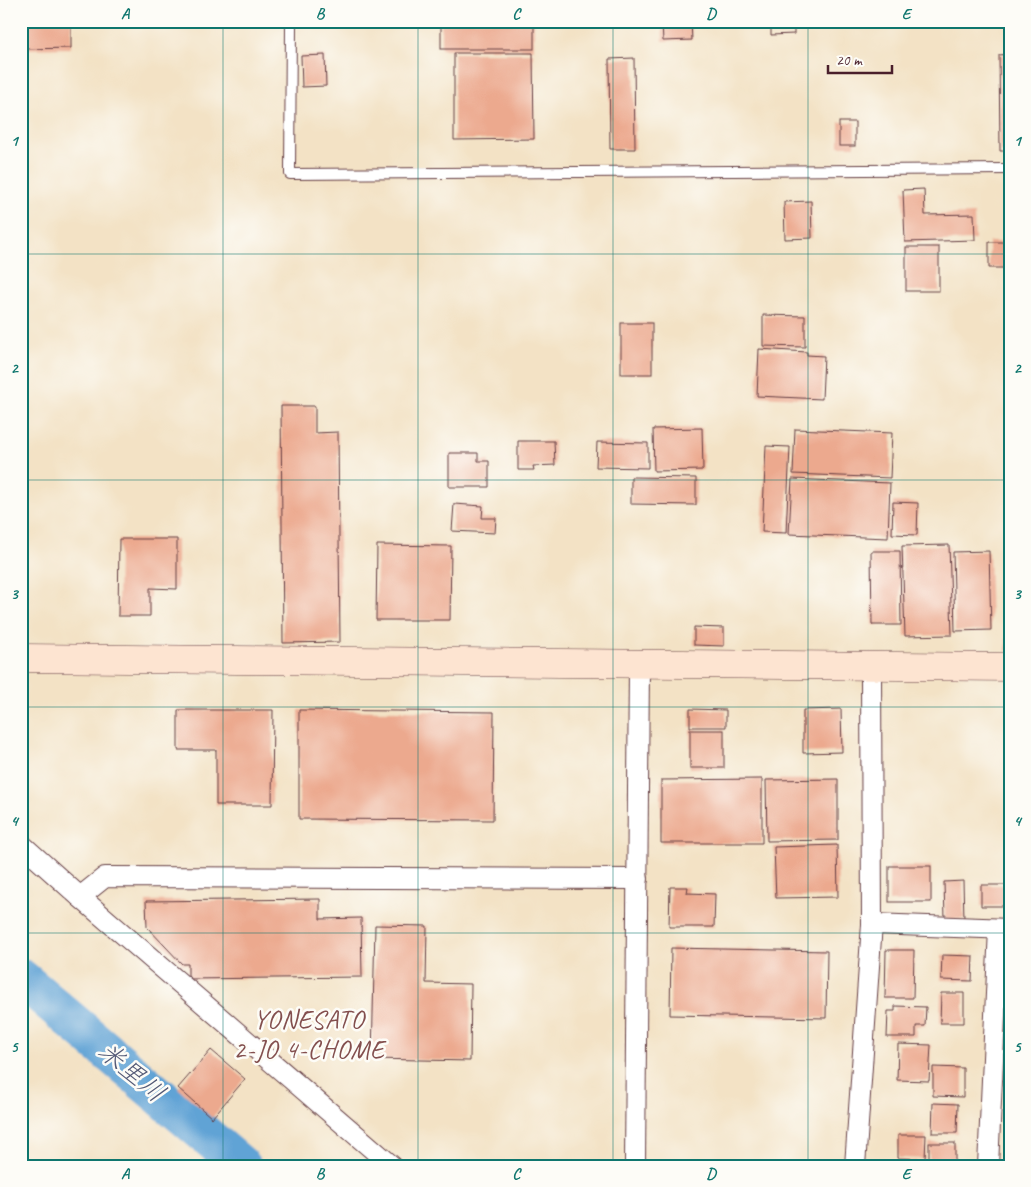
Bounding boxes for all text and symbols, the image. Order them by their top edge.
text: A [121,4,131,24]
text: B [316,4,326,24]
text: C [512,4,522,24]
text: D [706,4,717,24]
text: E [902,4,913,24]
scale bar [828,42,892,74]
text: 20 m [836,51,863,70]
text: 1 [10,131,19,151]
text: 1 [1013,131,1022,151]
text: 2 [10,358,19,378]
text: 2 [1013,358,1022,378]
text: 3 [10,584,19,604]
text: 3 [1013,584,1022,604]
text: 4 [10,811,19,831]
text: 4 [1013,811,1022,831]
district label: YONESATO 2-JO 4-CHOME [233,1003,387,1066]
water label: 米里川 [92,1034,172,1110]
text: 5 [11,1037,20,1057]
text: 5 [1014,1037,1023,1057]
text: A [121,1164,131,1184]
text: B [316,1164,326,1184]
text: C [512,1164,522,1184]
text: D [706,1164,717,1184]
text: E [902,1164,913,1184]

